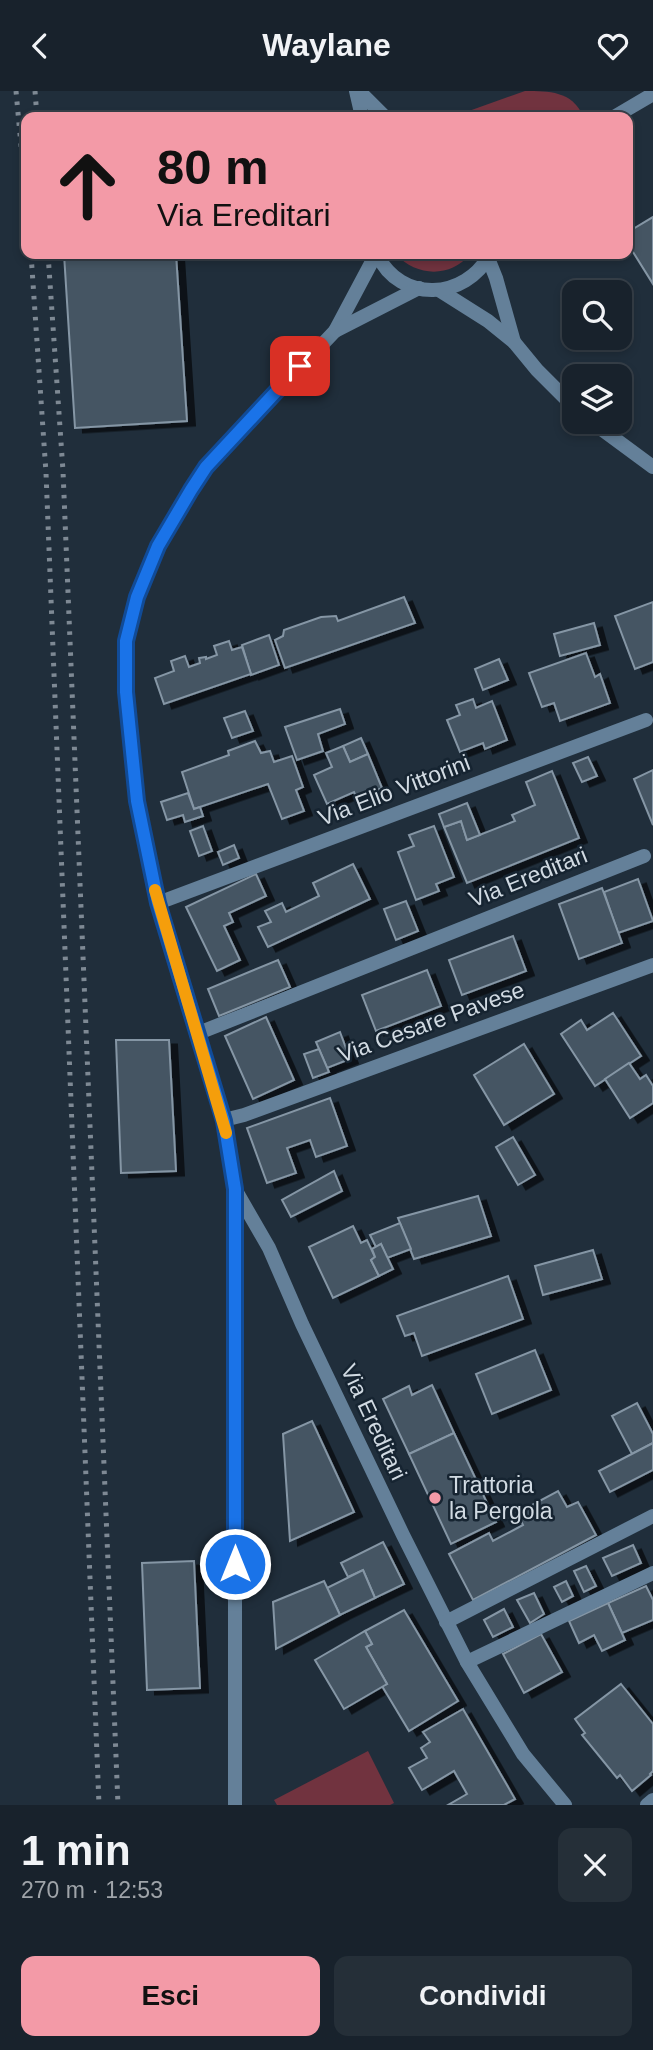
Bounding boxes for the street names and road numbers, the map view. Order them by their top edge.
street label: Via Elio Vittorini [315,749,473,831]
street label: Via Ereditari [465,842,591,912]
street label: Via Cesare Pavese [334,976,528,1068]
street label: Via Ereditari [336,1360,412,1484]

